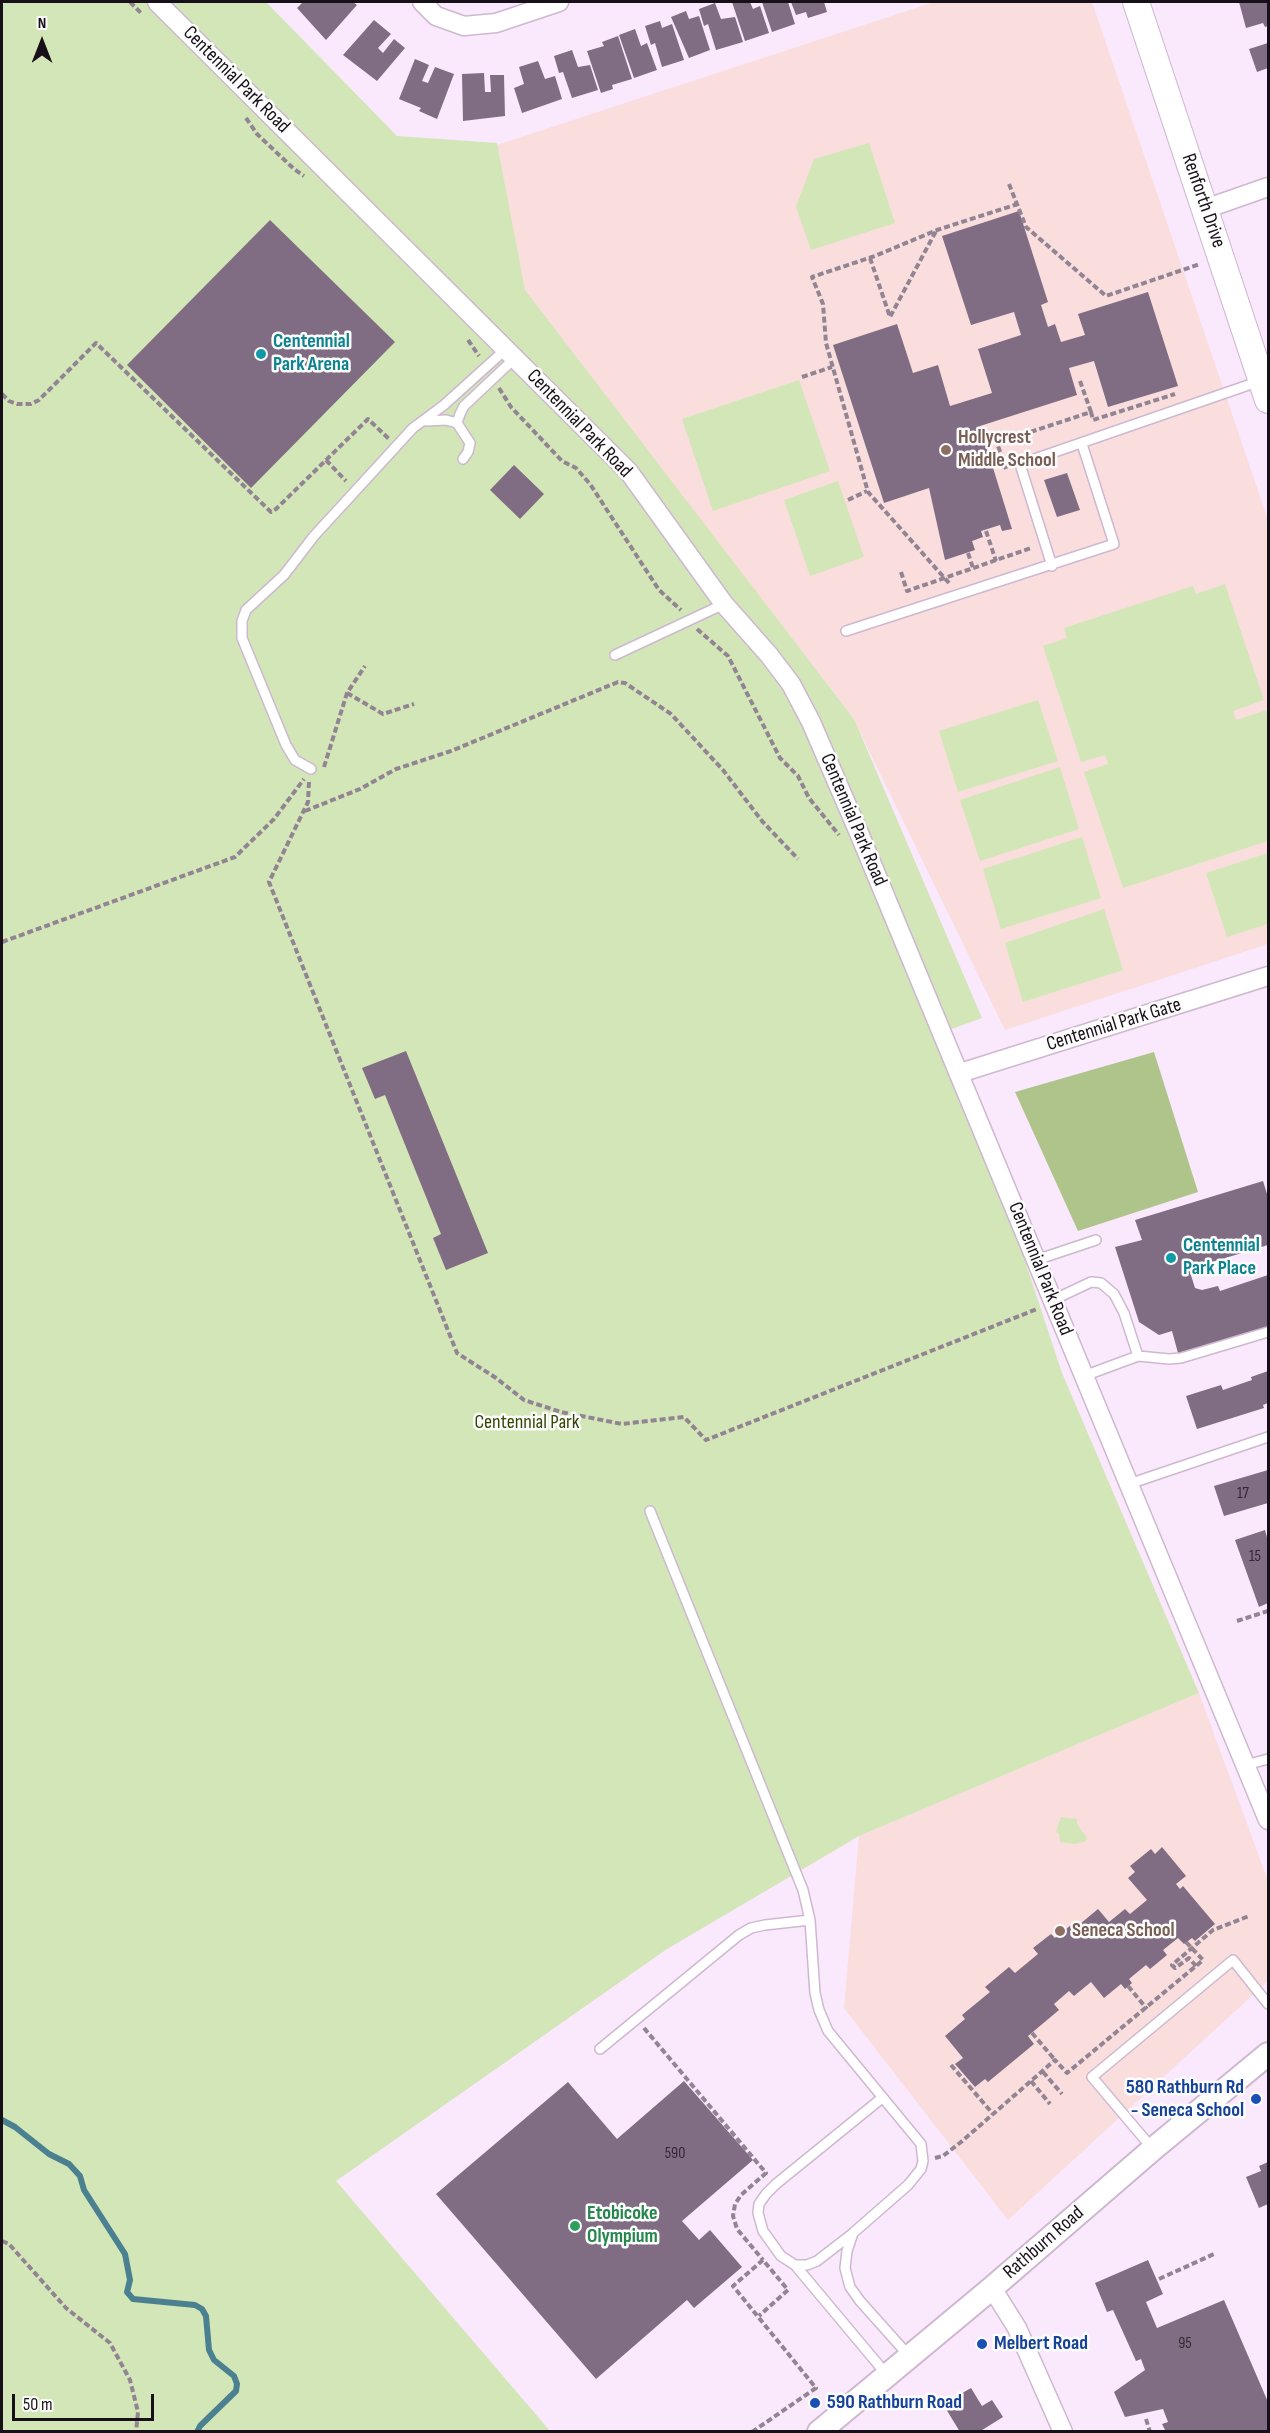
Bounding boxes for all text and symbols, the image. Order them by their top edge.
north arrow [12,12,72,72]
text: N [38,14,46,33]
street label: Centennial Park Road [178,22,294,138]
street label: Renforth Drive [1176,151,1230,251]
place label: Centennial Park Arena [273,330,350,377]
marker: Centennial Park Arena [254,347,268,361]
street label: Centennial Park Road [521,365,637,483]
place label: Hollycrest Middle School [958,426,1056,473]
marker: Hollycrest Middle School [939,443,953,457]
street label: Centennial Park Road [814,750,892,890]
street label: Centennial Park Gate [1044,993,1184,1057]
street label: Centennial Park Road [1002,1199,1078,1339]
place label: Centennial Park Place [1183,1234,1260,1281]
marker: Centennial Park Place [1164,1251,1178,1265]
park label: Centennial Park [475,1411,579,1435]
house number: 17 [1237,1484,1249,1504]
house number: 15 [1249,1547,1261,1567]
place label: Seneca School [1072,1919,1174,1943]
marker: Seneca School [1053,1924,1067,1938]
place label: 580 Rathburn Rd - Seneca School [1126,2076,1244,2123]
marker: 580 Rathburn Rd - Seneca School [1249,2092,1263,2106]
house number: 590 [665,2144,685,2164]
place label: Etobicoke Olympium [587,2202,658,2249]
street label: Rathburn Road [999,2202,1089,2284]
marker: Etobicoke Olympium [568,2219,582,2233]
place label: Melbert Road [994,2332,1088,2356]
house number: 95 [1178,2334,1192,2354]
marker: Melbert Road [975,2337,989,2351]
scale bar [15,2382,158,2420]
place label: 590 Rathburn Road [827,2391,962,2415]
text: 50 m [23,2394,53,2415]
marker: 590 Rathburn Road [808,2396,822,2410]

